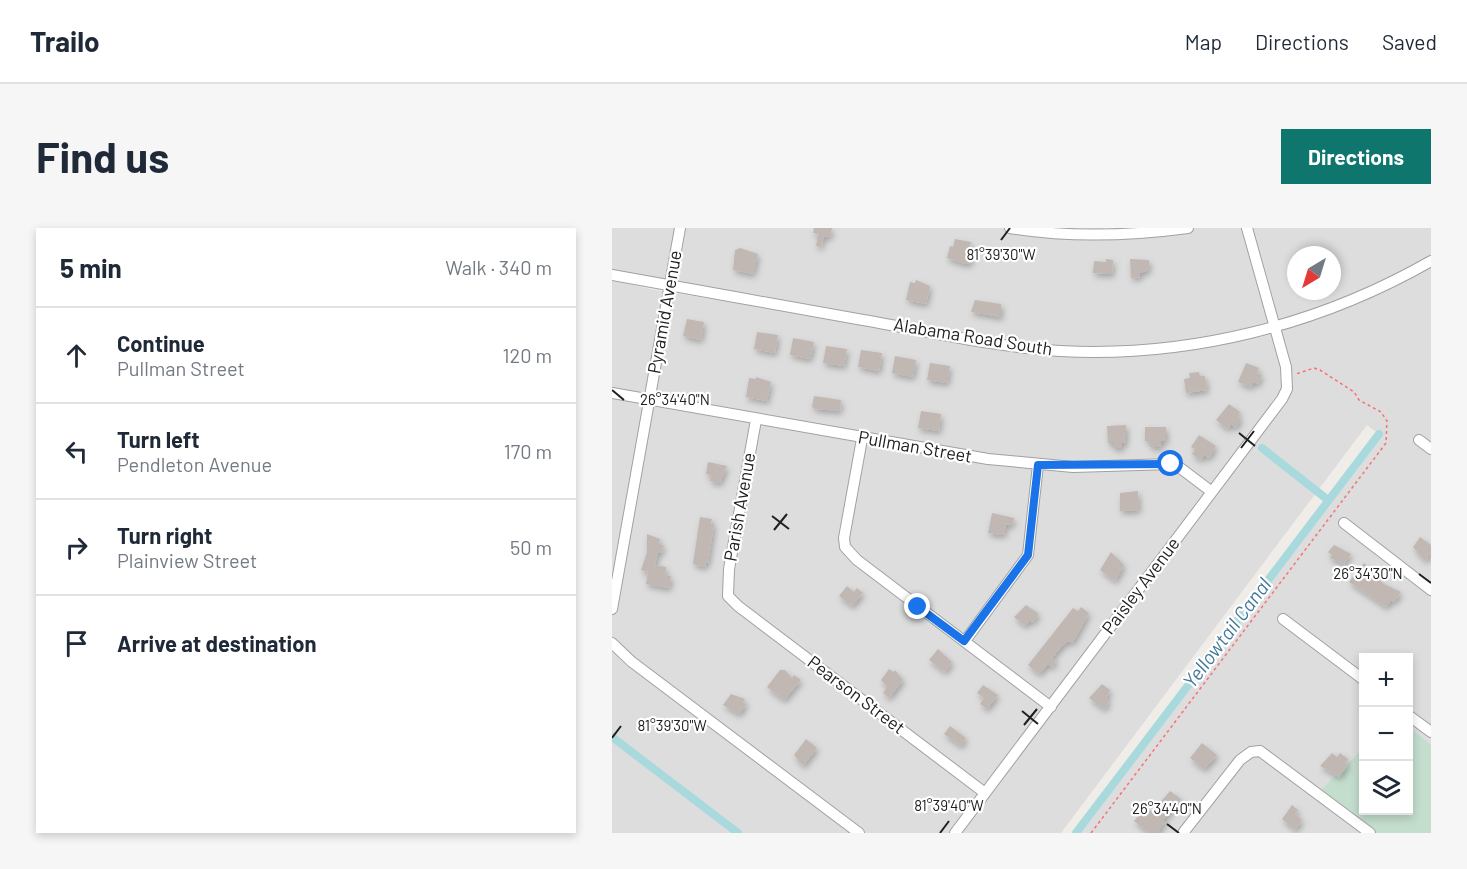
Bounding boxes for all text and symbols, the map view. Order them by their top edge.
text: Trailo [30,24,100,58]
text: Map [1185,29,1222,54]
text: Directions [1255,29,1349,54]
text: Saved [1382,29,1437,54]
button: Directions [1281,129,1431,184]
text: Find us [36,131,169,181]
text: 81°39'30"W [966,245,1036,263]
north arrow [1287,246,1341,300]
street label: Pyramid Avenue [642,248,686,375]
text: 5 min [60,252,122,283]
text: Walk · 340 m [445,255,552,279]
street label: Alabama Road South [892,313,1054,359]
text: Continue [117,330,205,356]
icon: ahead [60,339,93,372]
text: 120 m [502,343,552,367]
text: Pullman Street [117,356,245,380]
text: 26°34'40"N [640,390,710,408]
street label: Pullman Street [857,425,974,467]
text: Turn left [117,426,200,452]
icon: left [60,435,93,468]
text: 170 m [504,439,552,463]
route start [1157,450,1183,476]
street label: Parish Avenue [719,451,759,563]
text: Pendleton Avenue [117,452,272,476]
text: Turn right [117,522,212,548]
icon: right [60,531,93,564]
street label: Paisley Avenue [1097,533,1184,638]
text: 50 m [510,535,552,559]
text: Plainview Street [117,548,257,572]
text: 26°34'30"N [1333,564,1403,582]
water label: Yellowtail Canal [1177,572,1276,692]
route end [904,593,930,619]
icon: arrive [60,627,93,660]
text: Arrive at destination [117,630,316,656]
street label: Pearson Street [803,650,910,738]
map controls [1359,653,1413,815]
button: + [1359,653,1413,707]
button: − [1359,707,1413,761]
text: 81°39'30"W [637,716,707,734]
button: layers [1359,761,1413,815]
text: 81°39'40"W [914,796,984,814]
text: 26°34'40"N [1132,799,1202,817]

